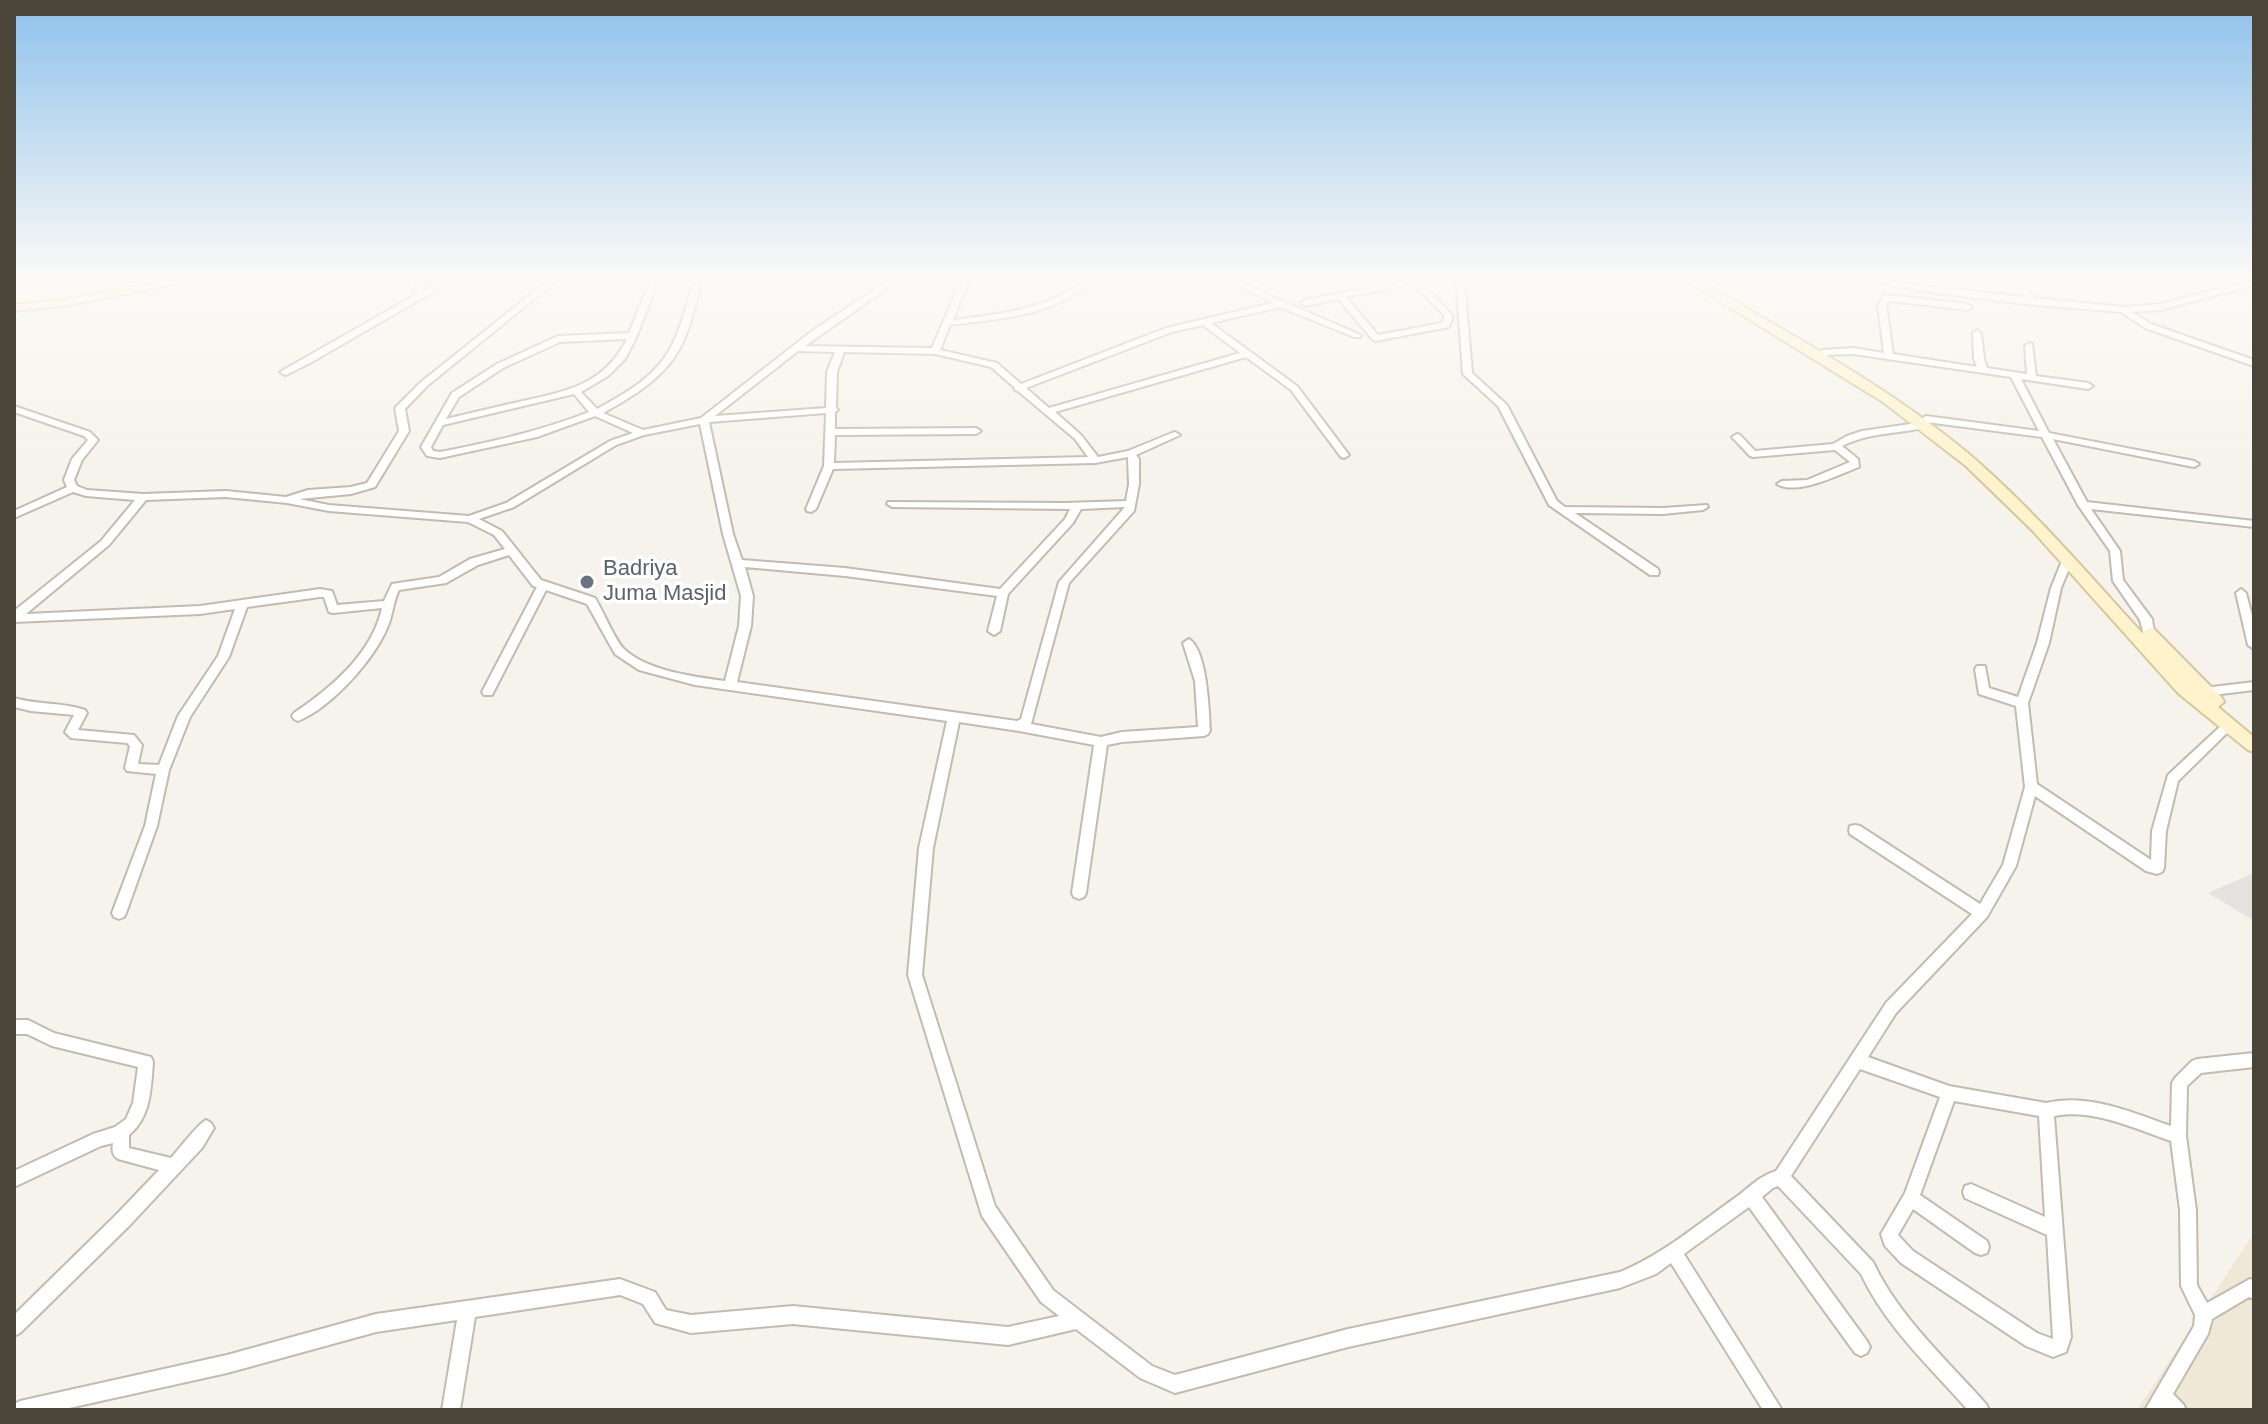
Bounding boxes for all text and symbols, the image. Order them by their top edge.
place label: Badriya Juma Masjid [603,556,726,608]
marker: Badriya Juma Masjid [578,573,596,591]

